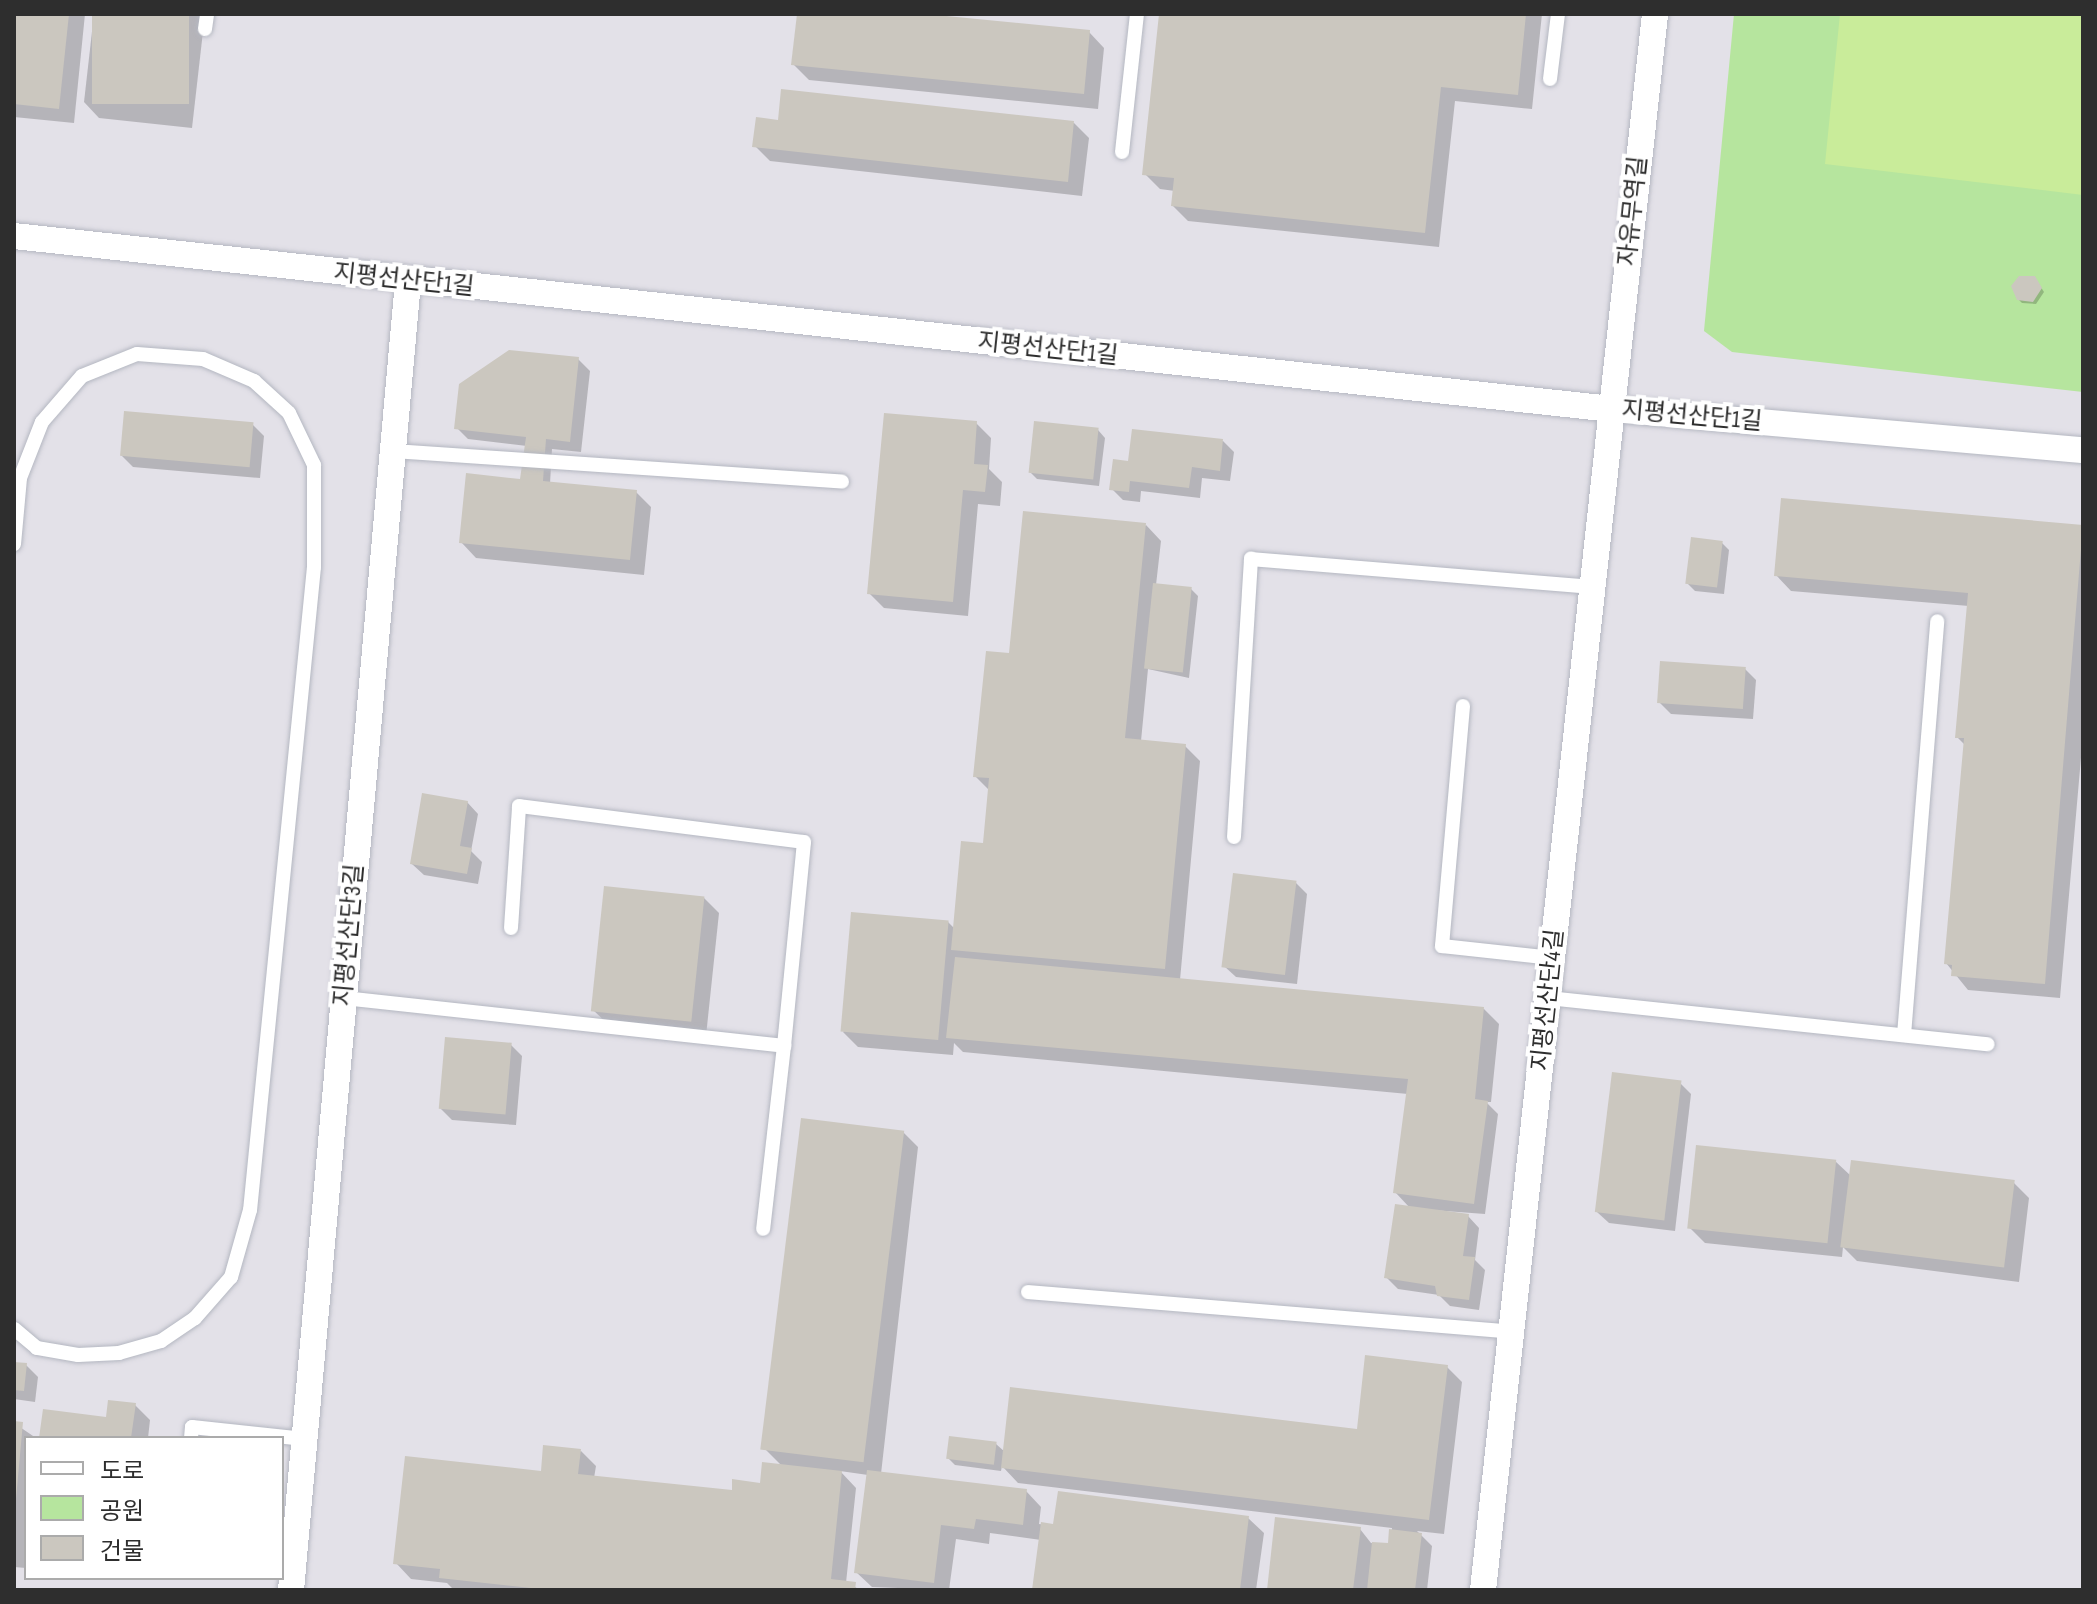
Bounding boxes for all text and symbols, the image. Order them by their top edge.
street label: 자유무역길 [1613,155,1653,267]
street label: 지평선산단1길 [332,258,476,302]
street label: 지평선산단1길 [976,327,1120,371]
street label: 지평선산단1길 [1621,396,1763,436]
street label: 지평선산단3길 [328,863,370,1007]
street label: 지평선산단4길 [1526,928,1570,1072]
legend [24,1436,284,1580]
text: 도로 [100,1457,144,1486]
text: 공원 [100,1497,144,1526]
text: 건물 [100,1537,144,1566]

